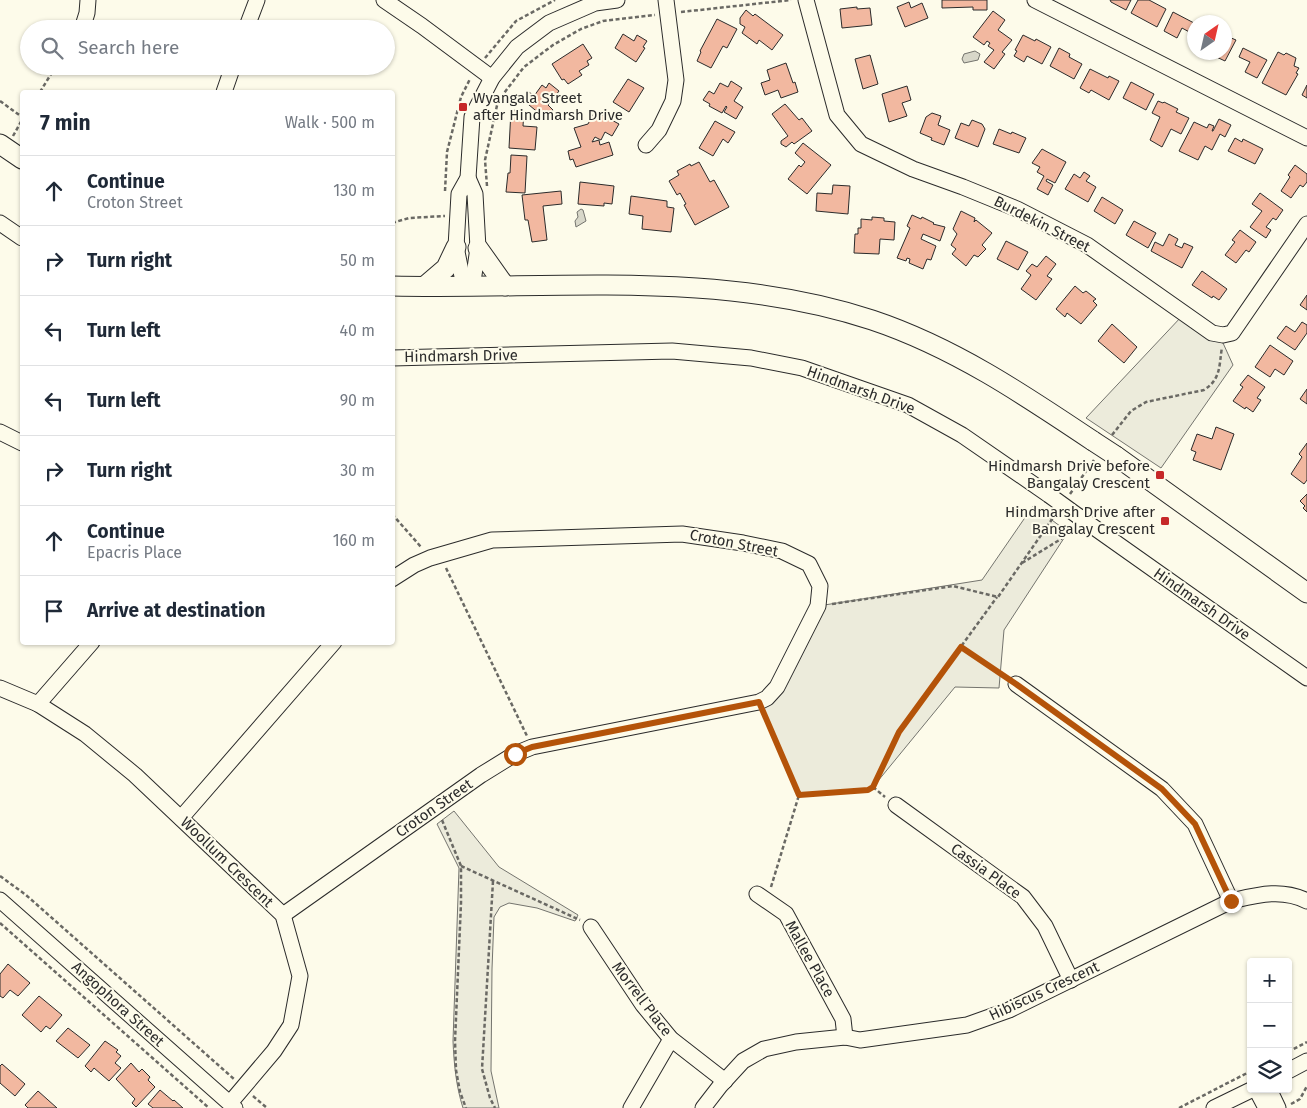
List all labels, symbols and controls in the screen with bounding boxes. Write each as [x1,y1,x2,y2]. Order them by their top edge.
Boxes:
north arrow [1187,15,1232,60]
search box [20,20,395,75]
icon: search [38,34,66,62]
text: Search here [78,36,179,59]
place label: Wyangala Street after Hindmarsh Drive [473,89,623,124]
marker: Wyangala Street after Hindmarsh Drive [457,101,469,113]
text: 7 min [40,110,91,136]
text: Walk · 500 m [285,113,375,132]
text: Continue [87,170,165,193]
icon: ahead [40,177,68,205]
text: 130 m [333,181,375,200]
street label: Burdekin Street [991,192,1094,256]
text: Croton Street [87,193,183,212]
icon: right [40,247,68,275]
text: Turn right [87,249,172,272]
text: 50 m [340,251,375,270]
icon: left [40,317,68,345]
text: Turn left [87,319,161,342]
text: 40 m [340,321,375,340]
street label: Hindmarsh Drive [404,346,518,366]
street label: Hindmarsh Drive [804,362,918,418]
icon: left [40,387,68,415]
text: Turn left [87,389,161,412]
text: 90 m [340,391,375,410]
icon: right [40,457,68,485]
place label: Hindmarsh Drive before Bangalay Crescent [988,457,1151,492]
text: Turn right [87,459,172,482]
text: 30 m [340,461,375,480]
marker: Hindmarsh Drive before Bangalay Crescent [1154,469,1166,481]
place label: Hindmarsh Drive after Bangalay Crescent [1005,503,1156,538]
marker: Hindmarsh Drive after Bangalay Crescent [1159,515,1171,527]
text: Continue [87,520,165,543]
street label: Croton Street [688,526,780,561]
icon: ahead [40,527,68,555]
text: 160 m [333,531,375,550]
text: Epacris Place [87,543,182,562]
street label: Hindmarsh Drive [1150,564,1254,644]
icon: arrive [40,597,68,625]
text: Arrive at destination [87,599,266,622]
route start [504,743,527,766]
street label: Croton Street [392,775,476,841]
street label: Woollum Crescent [177,813,278,911]
street label: Cassia Place [947,839,1025,903]
route end [1220,890,1243,913]
street label: Mallee Place [782,918,838,1000]
street label: Hibiscus Crescent [986,957,1102,1024]
street label: Angophora Street [68,958,168,1051]
street label: Morrell Place [608,958,676,1040]
map controls [1247,958,1292,1093]
button: + [1247,958,1292,1003]
button: − [1247,1003,1292,1048]
button: layers [1247,1048,1292,1093]

